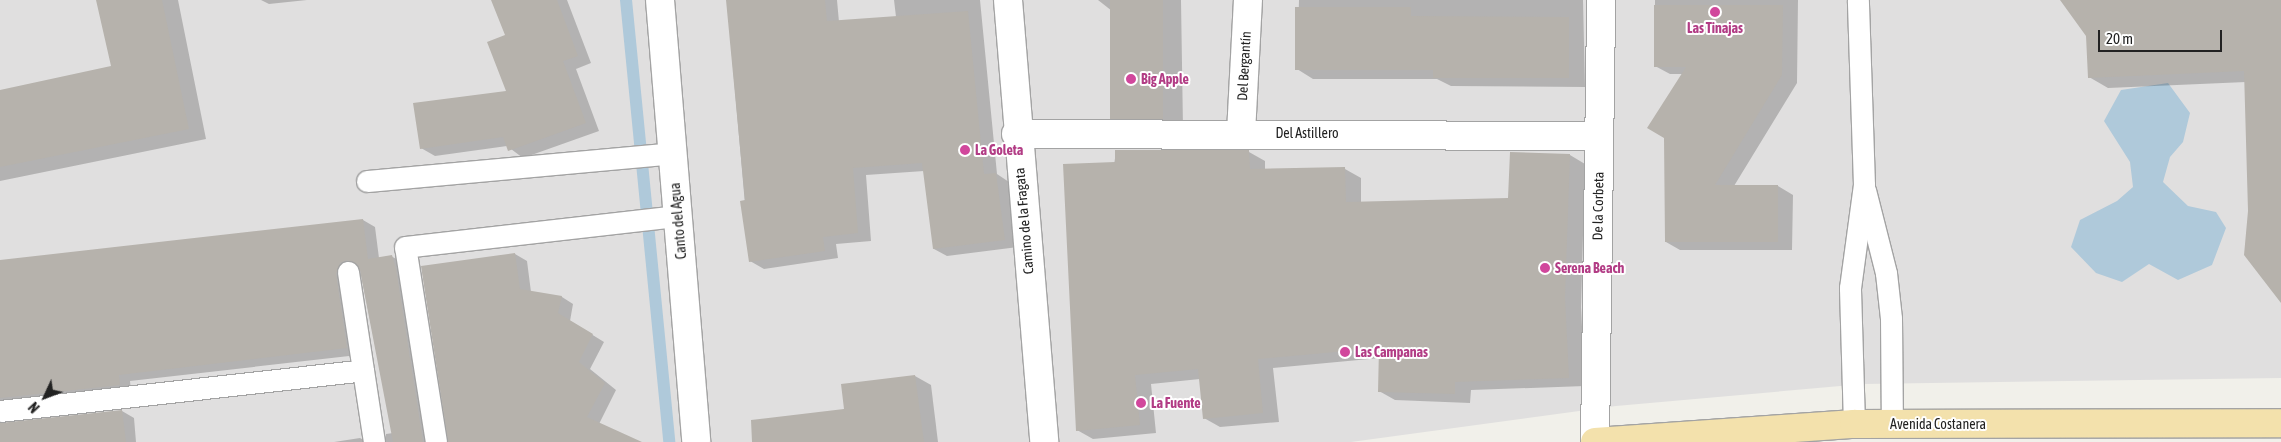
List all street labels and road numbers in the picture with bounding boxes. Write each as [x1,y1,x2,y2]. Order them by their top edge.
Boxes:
street label: Del Bergantín [1234,31,1254,101]
street label: Del Astillero [1275,125,1339,141]
street label: Camino de la Fragata [1011,167,1037,275]
street label: De la Corbeta [1589,171,1607,241]
street label: Canto del Agua [666,182,690,260]
street label: Avenida Costanera [1890,416,1986,432]

